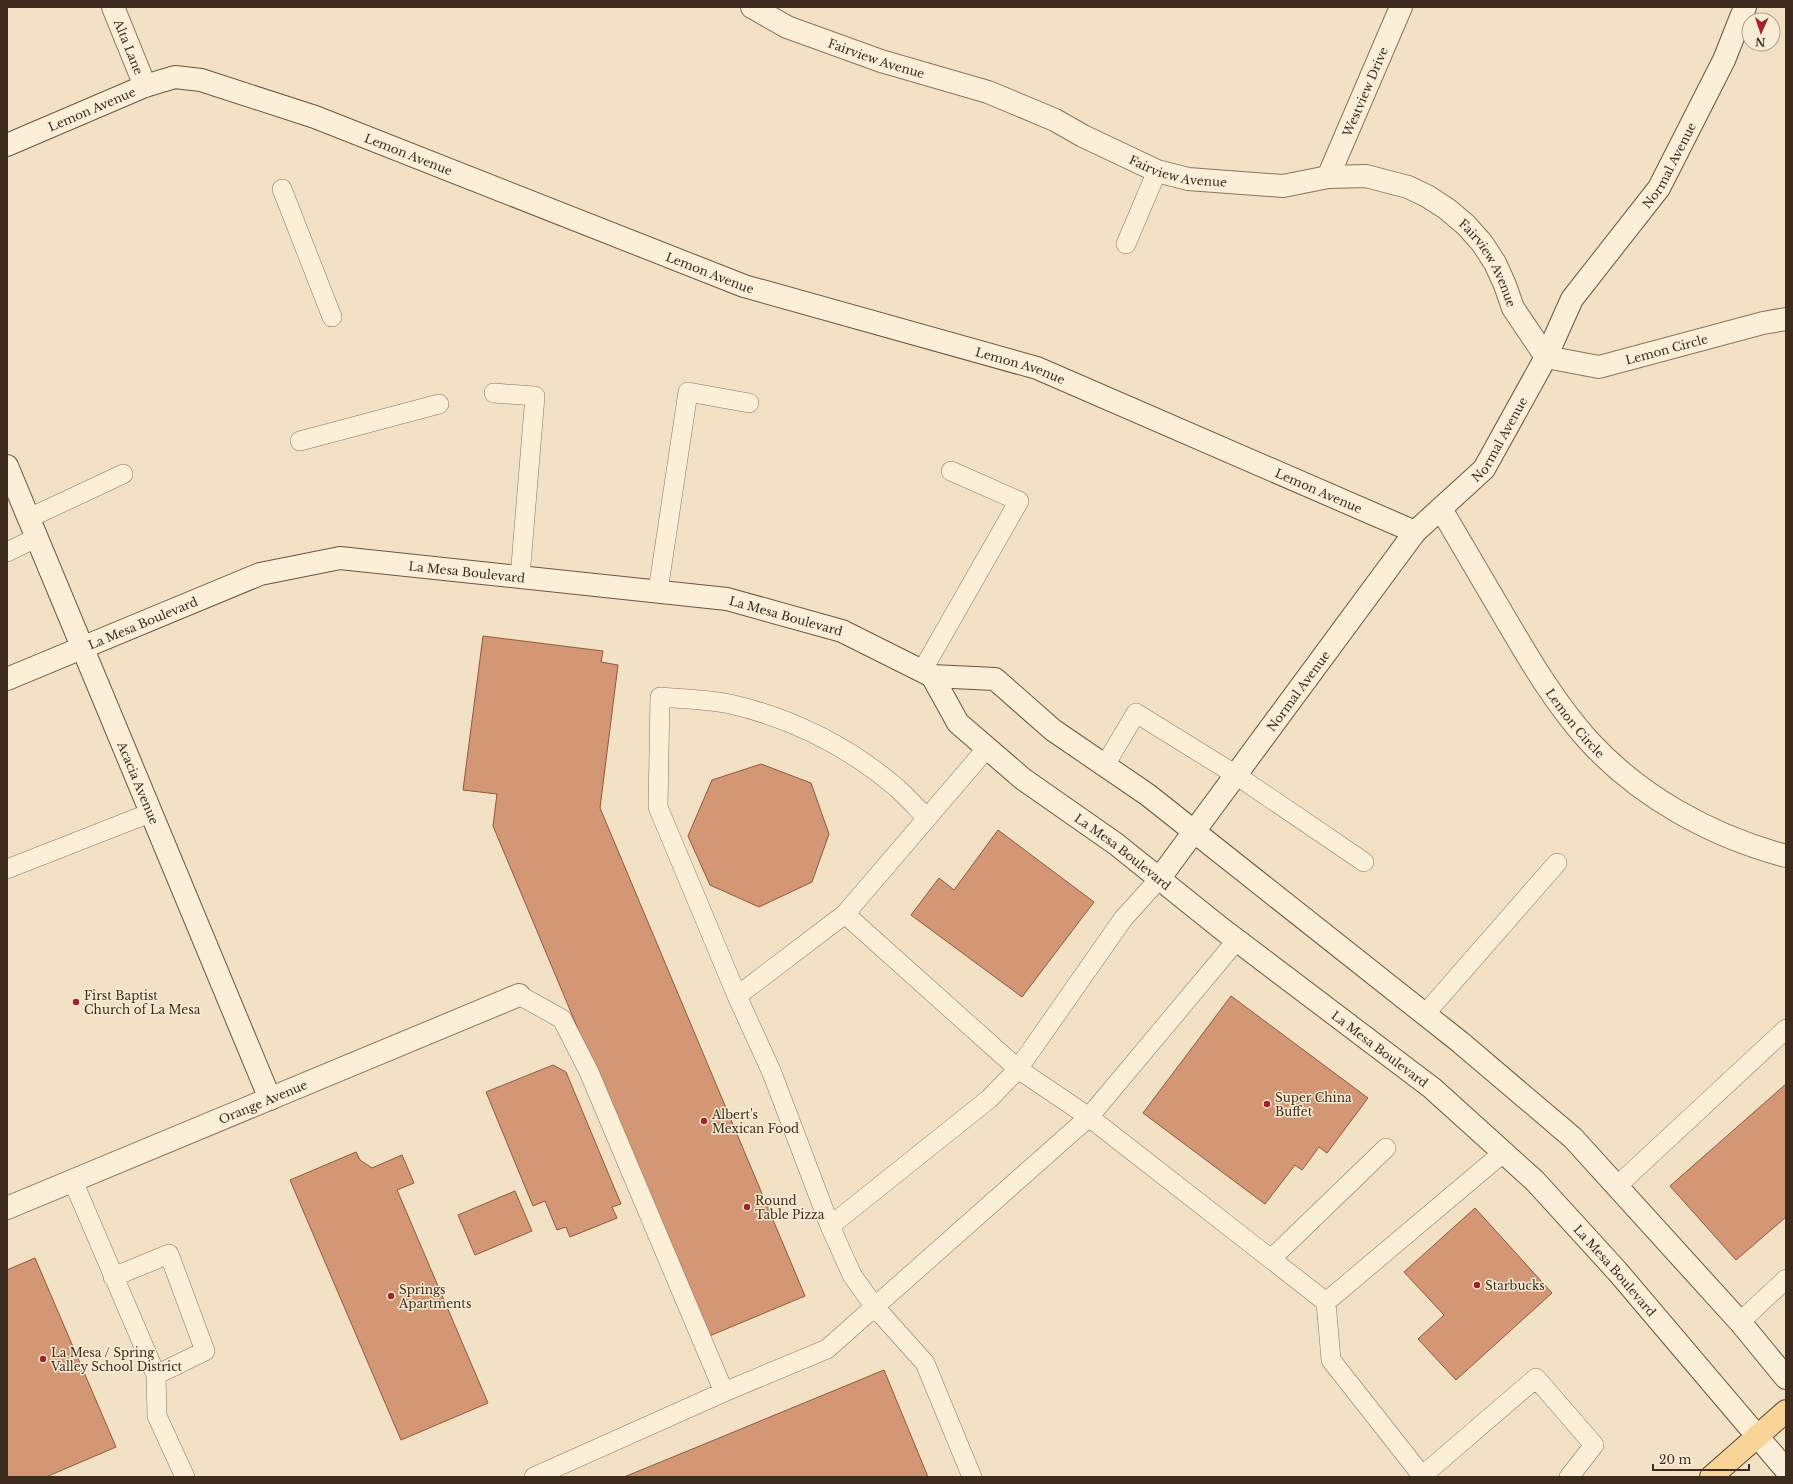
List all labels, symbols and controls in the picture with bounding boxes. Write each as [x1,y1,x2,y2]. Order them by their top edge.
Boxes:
north arrow [1741,12,1781,52]
street label: Alta Lane [111,16,147,77]
street label: Fairview Avenue [826,35,927,81]
text: N [1754,35,1766,49]
street label: Westview Drive [1338,44,1391,140]
street label: Lemon Avenue [46,84,138,134]
street label: Normal Avenue [1639,120,1699,211]
street label: Lemon Avenue [362,130,455,178]
street label: Fairview Avenue [1127,151,1228,189]
street label: Fairview Avenue [1456,215,1520,309]
street label: Lemon Avenue [664,249,756,296]
street label: Lemon Circle [1624,331,1709,367]
street label: Lemon Avenue [974,344,1068,387]
street label: Normal Avenue [1468,394,1530,484]
street label: Lemon Avenue [1273,465,1365,516]
street label: La Mesa Boulevard [408,558,526,585]
street label: La Mesa Boulevard [86,593,200,652]
street label: La Mesa Boulevard [728,593,845,638]
street label: Normal Avenue [1263,647,1333,734]
street label: Lemon Circle [1543,685,1608,761]
street label: Acacia Avenue [114,738,162,826]
street label: La Mesa Boulevard [1072,810,1174,893]
place label: First Baptist Church of La Mesa [84,988,201,1017]
marker: First Baptist Church of La Mesa [71,997,81,1007]
street label: La Mesa Boulevard [1329,1007,1431,1090]
street label: Orange Avenue [216,1076,309,1127]
place label: Super China Buffet [1275,1090,1352,1119]
marker: Super China Buffet [1262,1099,1272,1109]
place label: Albert's Mexican Food [711,1107,799,1136]
marker: Albert's Mexican Food [699,1116,709,1126]
place label: Round Table Pizza [755,1193,825,1222]
marker: Round Table Pizza [742,1202,752,1212]
street label: La Mesa Boulevard [1571,1221,1659,1319]
place label: Starbucks [1485,1278,1545,1293]
marker: Starbucks [1472,1280,1482,1290]
place label: Springs Apartments [398,1282,471,1311]
marker: Springs Apartments [386,1291,396,1301]
place label: La Mesa / Spring Valley School District [50,1345,183,1374]
marker: La Mesa / Spring Valley School District [38,1354,48,1364]
scale bar [1653,1446,1749,1472]
text: 20 m [1659,1452,1691,1467]

